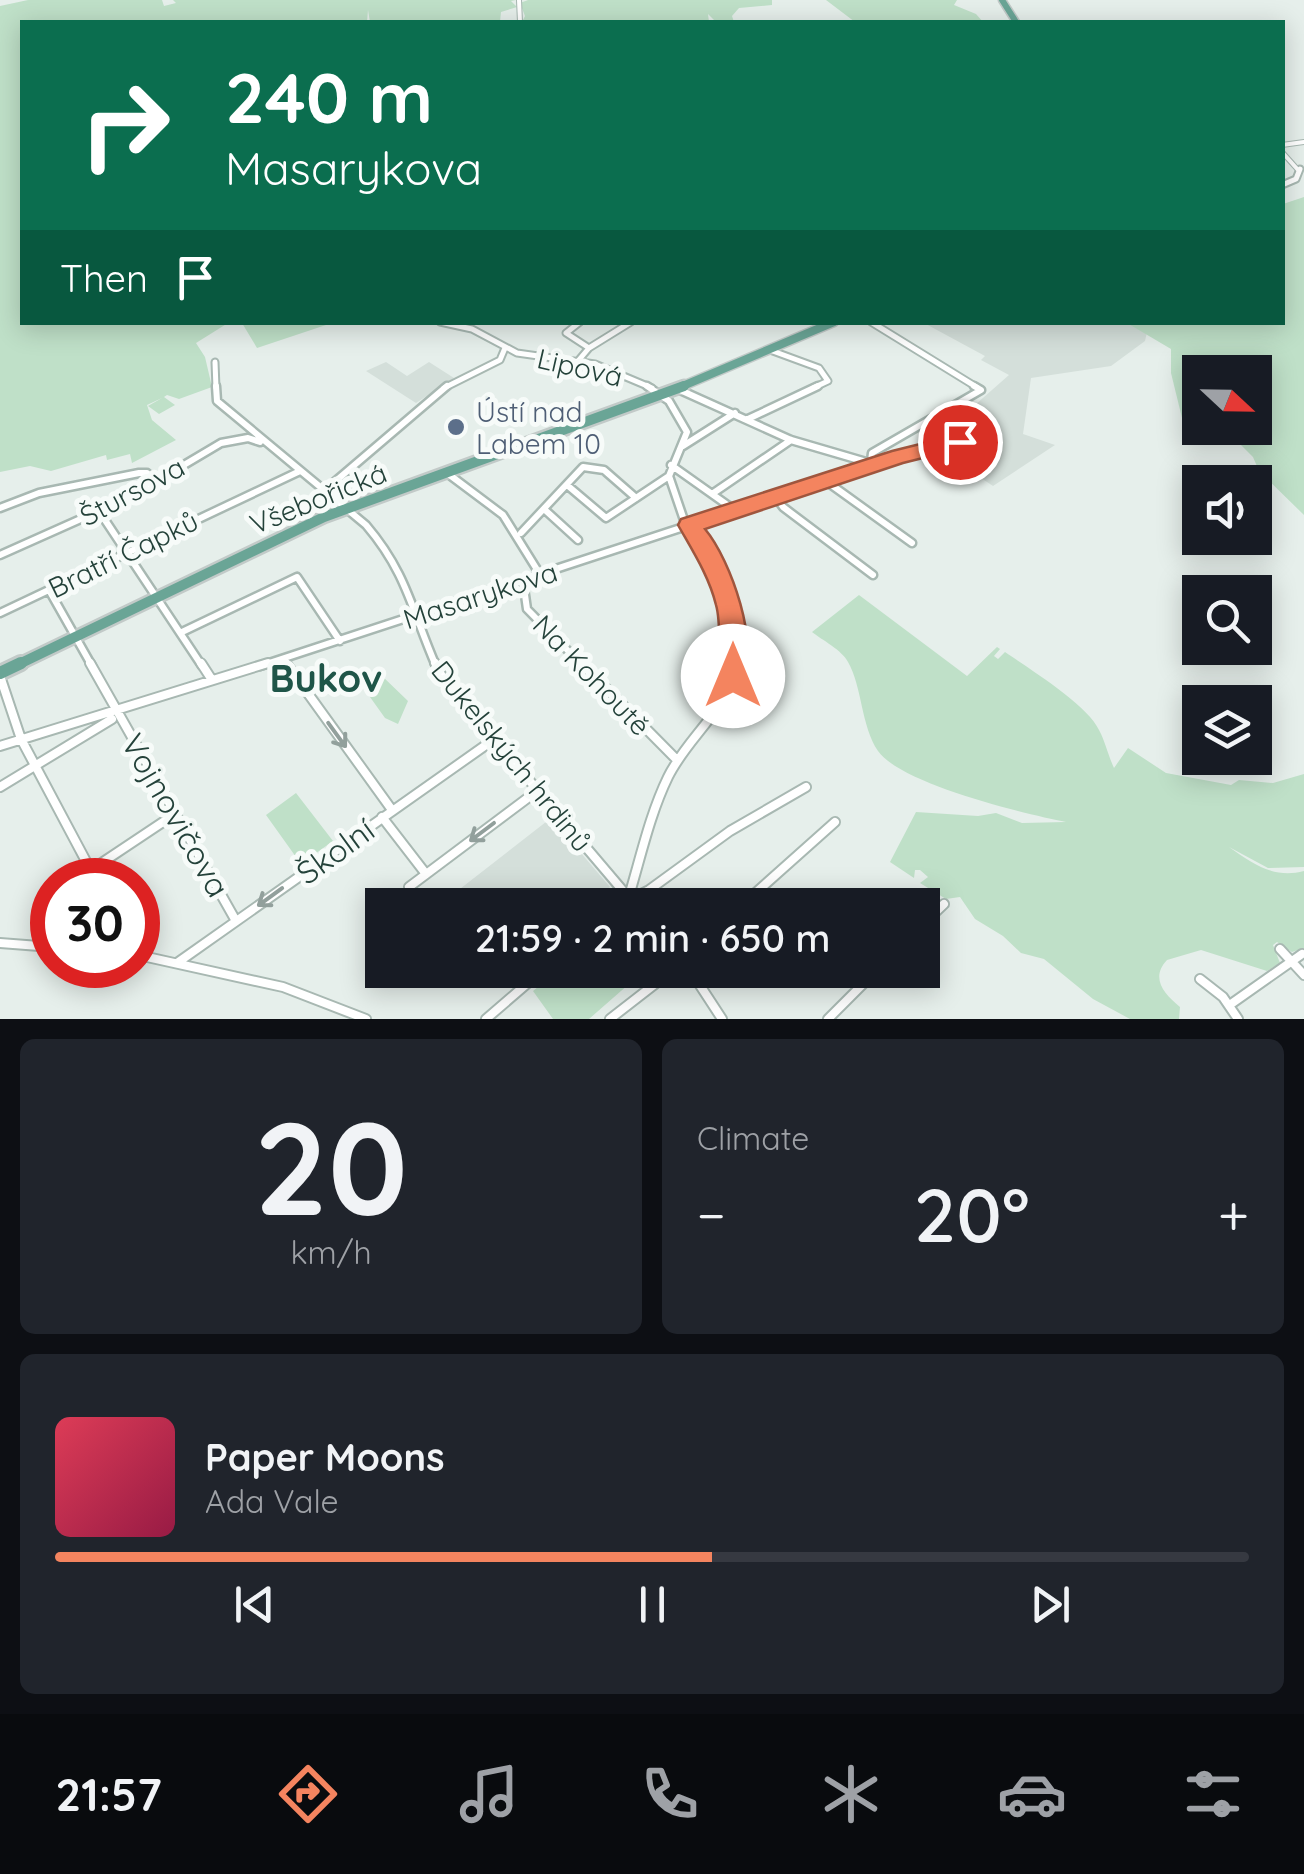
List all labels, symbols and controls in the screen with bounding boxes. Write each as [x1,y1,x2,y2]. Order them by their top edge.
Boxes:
text: 240 m [225,53,433,141]
icon: right [60,60,190,190]
text: Masarykova [225,140,482,196]
icon: arrive [168,250,223,305]
text: Then [60,254,148,302]
street label: Lipová [534,340,626,394]
north arrow [1182,355,1272,445]
map controls [1182,355,1272,775]
place label: Ústí nad Labem 10 [476,394,601,461]
pin [918,400,1003,485]
icon: arrive [933,415,988,470]
marker: Ústí nad Labem 10 [445,416,467,438]
street label: Štursova [74,449,190,533]
street label: Všebořická [244,455,392,541]
button: sound [1182,465,1272,555]
street label: Bratří Čapků [42,503,204,605]
street label: Masarykova [399,554,561,636]
button: search [1182,575,1272,665]
street label: Na Kohoutě [526,607,658,743]
position arrow [681,624,785,728]
street label: Dukelských hrdinů [424,653,600,859]
district label: Bukov [270,654,382,702]
button: layers [1182,685,1272,775]
one-way arrow [327,720,348,748]
street label: Vojnovičova [113,726,239,904]
street label: Školní [288,809,382,893]
one-way arrow [469,822,496,843]
speed limit sign: 30 [30,858,160,988]
one-way arrow [257,886,285,907]
text: 21:59 · 2 min · 650 m [475,914,830,962]
text: 20 [254,1085,408,1248]
text: Climate [697,1118,809,1158]
text: 20° [914,1167,1030,1261]
text: − [697,1180,726,1249]
text: + [1218,1180,1249,1249]
text: km/h [290,1232,372,1272]
text: Paper Moons [205,1433,445,1481]
text: Ada Vale [205,1481,339,1521]
icon: previous [227,1577,282,1632]
icon: pause [625,1577,680,1632]
icon: next [1023,1577,1078,1632]
icon: directions [273,1759,343,1829]
icon: music [454,1759,524,1829]
icon: phone [635,1759,705,1829]
icon: climate [816,1759,886,1829]
icon: car [997,1759,1067,1829]
icon: filters [1178,1759,1248,1829]
text: 21:57 [56,1766,162,1822]

